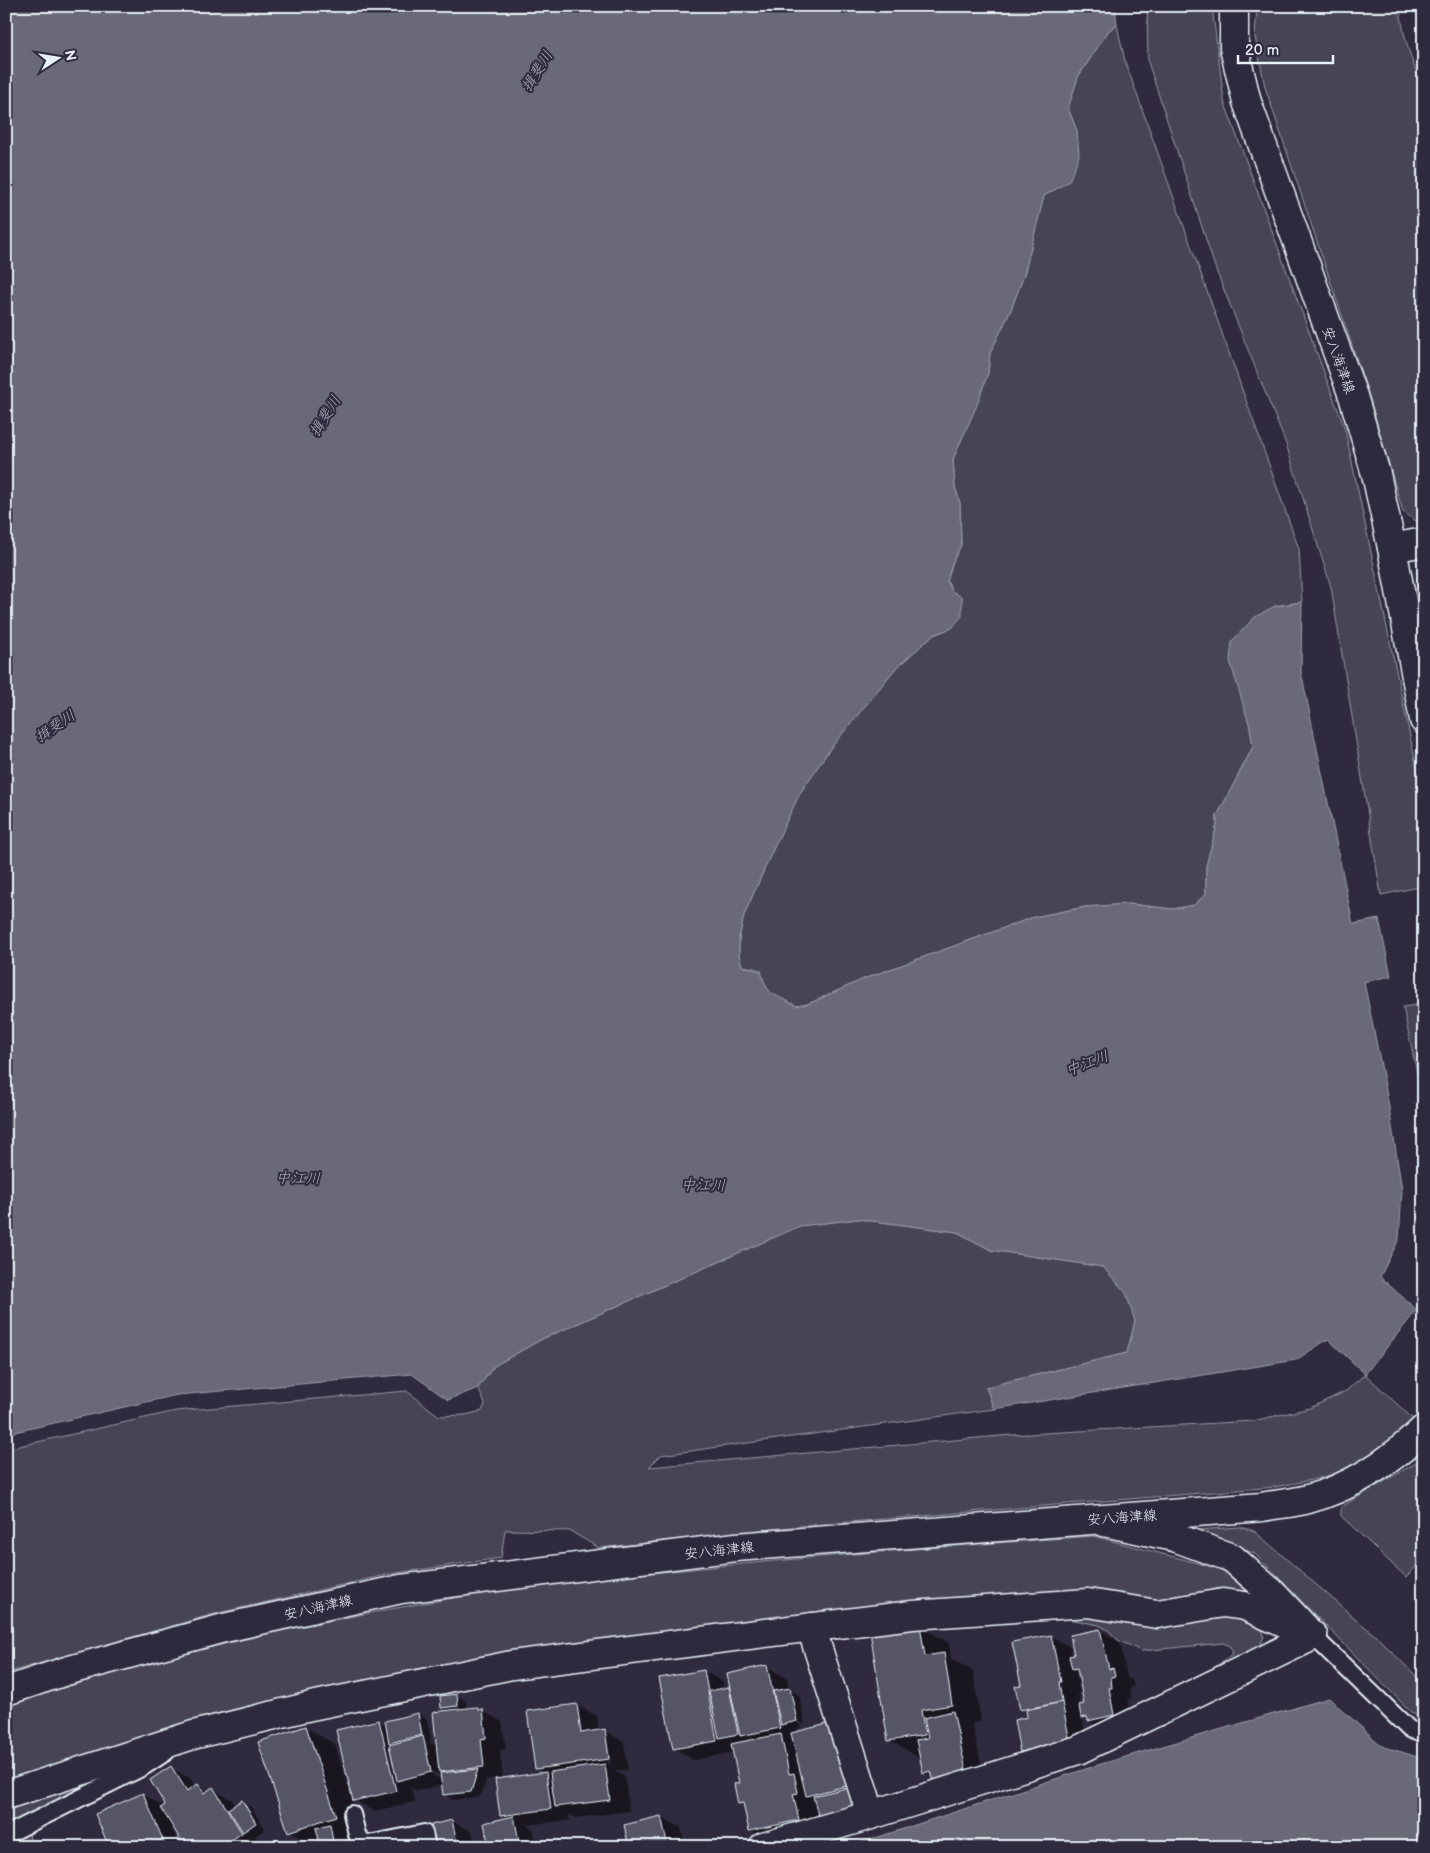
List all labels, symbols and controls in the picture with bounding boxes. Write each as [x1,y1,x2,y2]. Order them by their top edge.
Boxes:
north arrow [32,32,82,82]
scale bar [1238,32,1332,64]
text: 20 m [1245,41,1279,60]
water label: 揖斐川 [517,47,557,95]
text: N [61,48,80,62]
street label: 安八海津線 [1319,324,1358,396]
water label: 揖斐川 [305,392,345,440]
water label: 揖斐川 [31,706,79,747]
water label: 中江川 [1063,1047,1112,1080]
water label: 中江川 [275,1169,321,1188]
water label: 中江川 [680,1176,726,1195]
street label: 安八海津線 [1087,1507,1158,1528]
street label: 安八海津線 [683,1538,755,1563]
street label: 安八海津線 [282,1591,354,1624]

